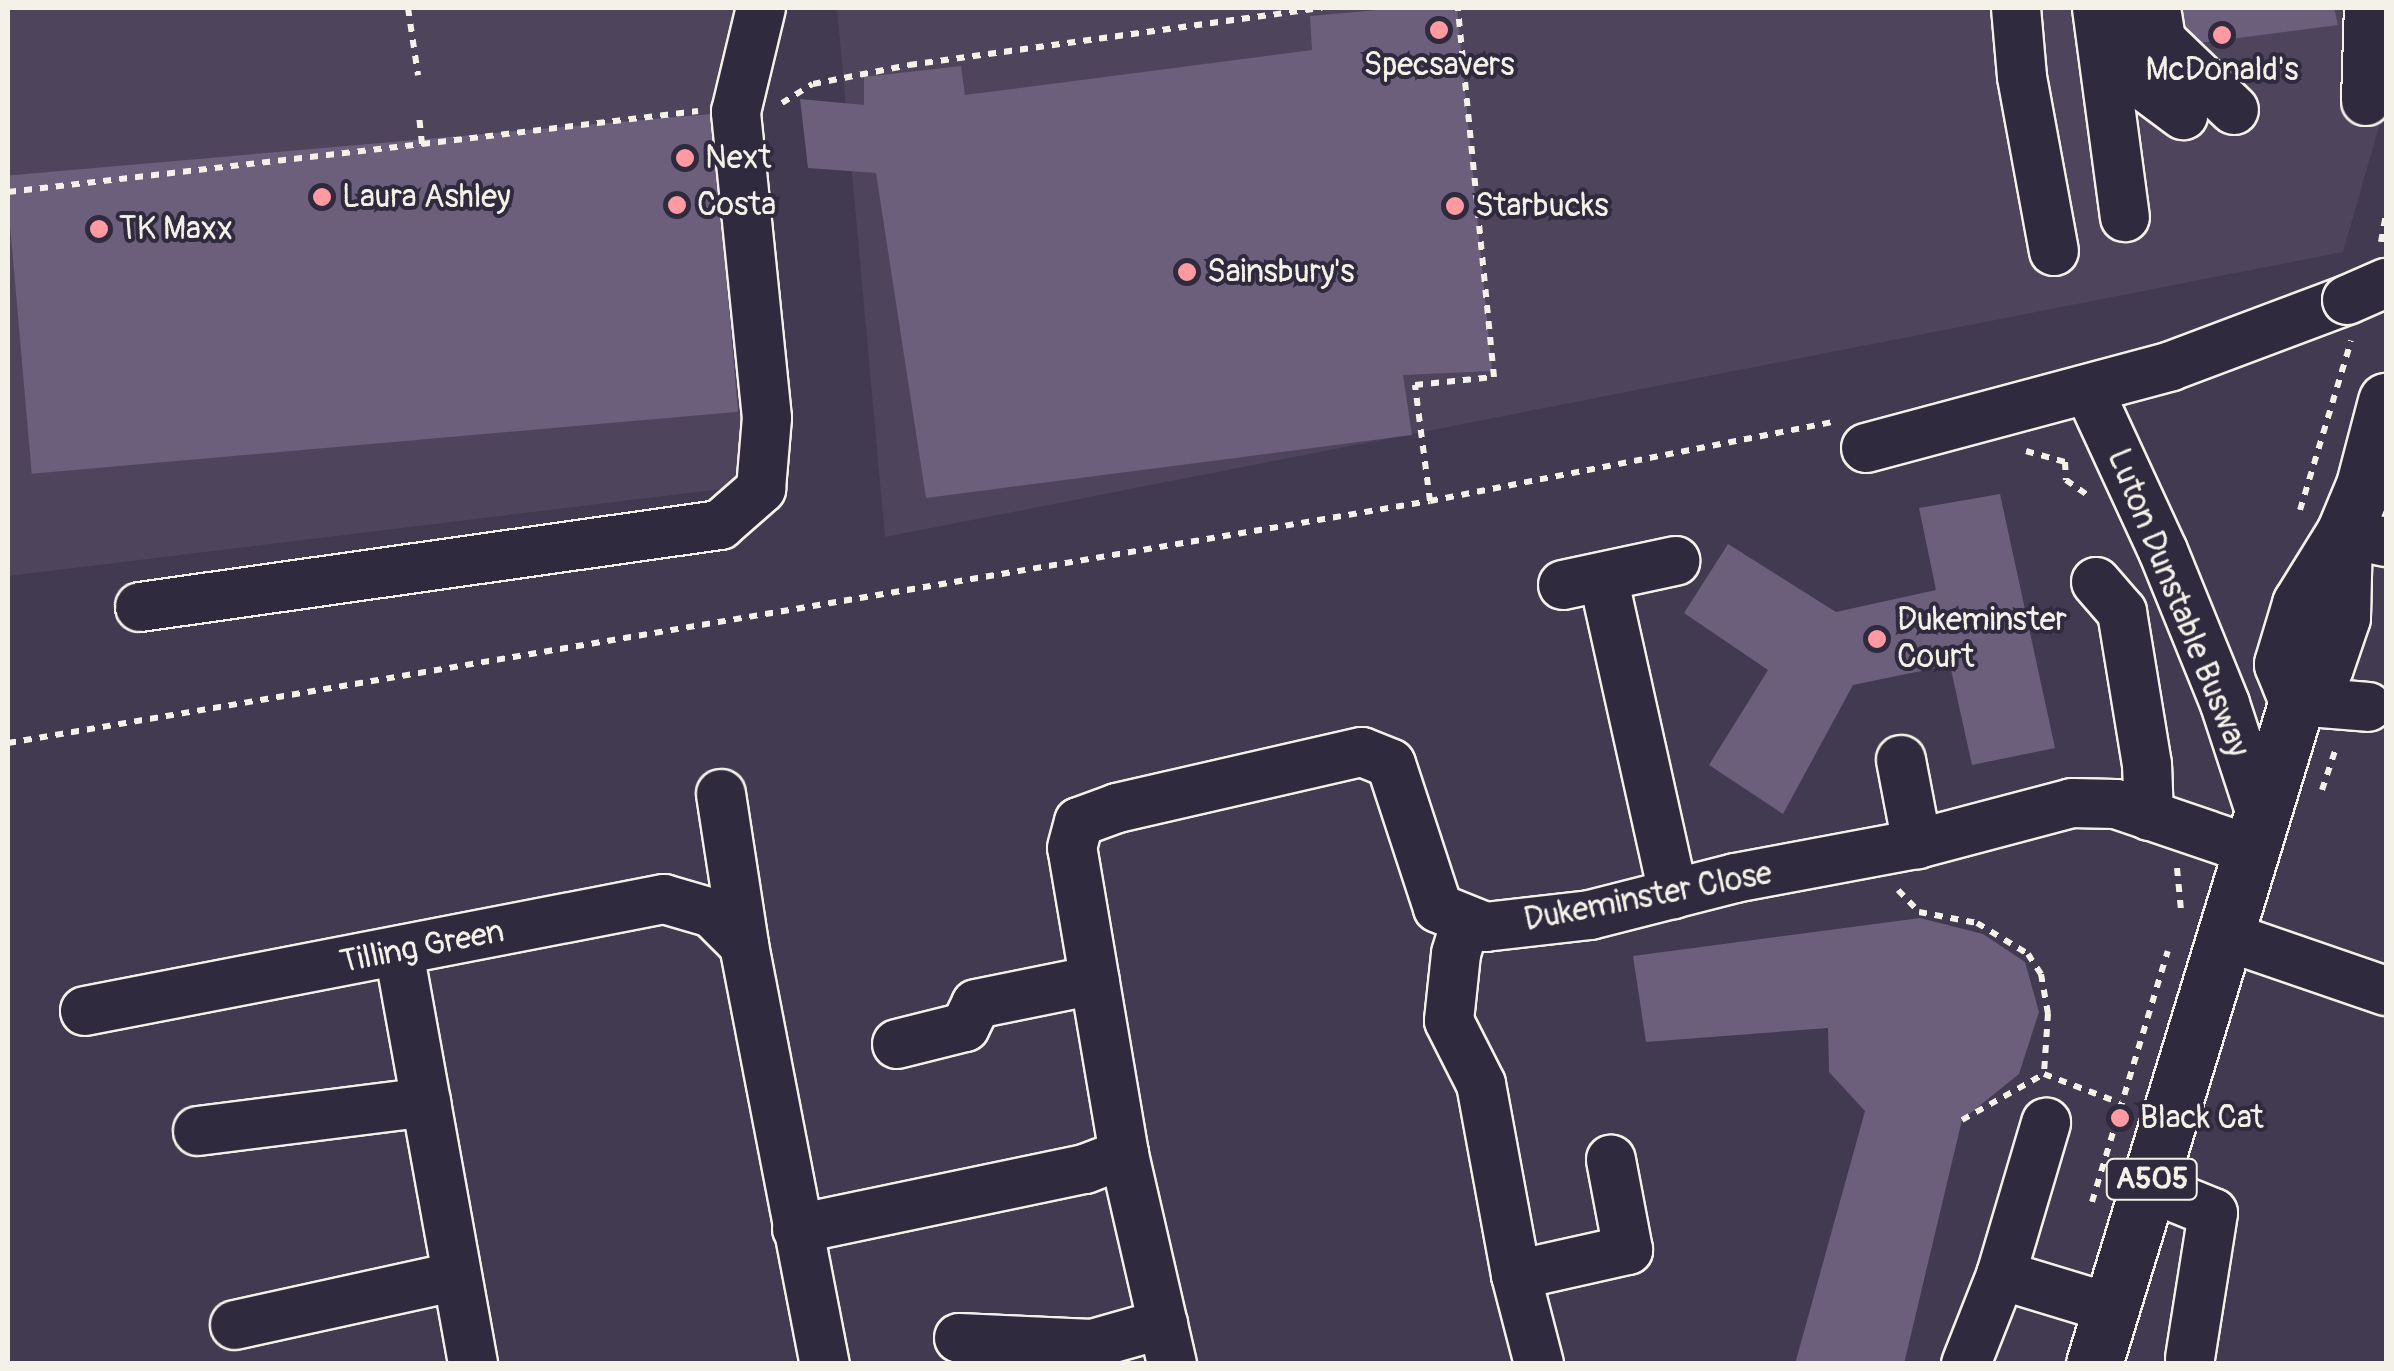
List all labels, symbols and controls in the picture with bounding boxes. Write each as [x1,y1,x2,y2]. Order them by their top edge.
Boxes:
marker: Specsavers [1428,19,1450,41]
marker: McDonald's [2211,24,2233,46]
place label: Specsavers [1364,46,1514,84]
place label: McDonald's [2145,51,2299,89]
place label: Next [705,139,771,177]
marker: Next [674,147,696,169]
place label: Laura Ashley [342,178,511,216]
marker: Laura Ashley [311,186,333,208]
place label: Costa [697,186,776,224]
place label: Starbucks [1475,187,1609,225]
marker: Costa [666,194,688,216]
marker: Starbucks [1444,195,1466,217]
place label: TK Maxx [119,210,233,248]
marker: TK Maxx [88,218,110,240]
place label: Sainsbury's [1207,253,1355,291]
marker: Sainsbury's [1176,261,1198,283]
street label: Luton Dunstable Busway [2099,443,2257,763]
place label: Dukeminster Court [1897,602,2067,677]
marker: Dukeminster Court [1866,628,1888,650]
street label: Dukeminster Close [1521,854,1775,940]
street label: Tilling Green [337,912,507,982]
place label: Black Cat [2140,1099,2264,1137]
marker: Black Cat [2109,1107,2131,1129]
road number: A505 [2104,1154,2200,1204]

